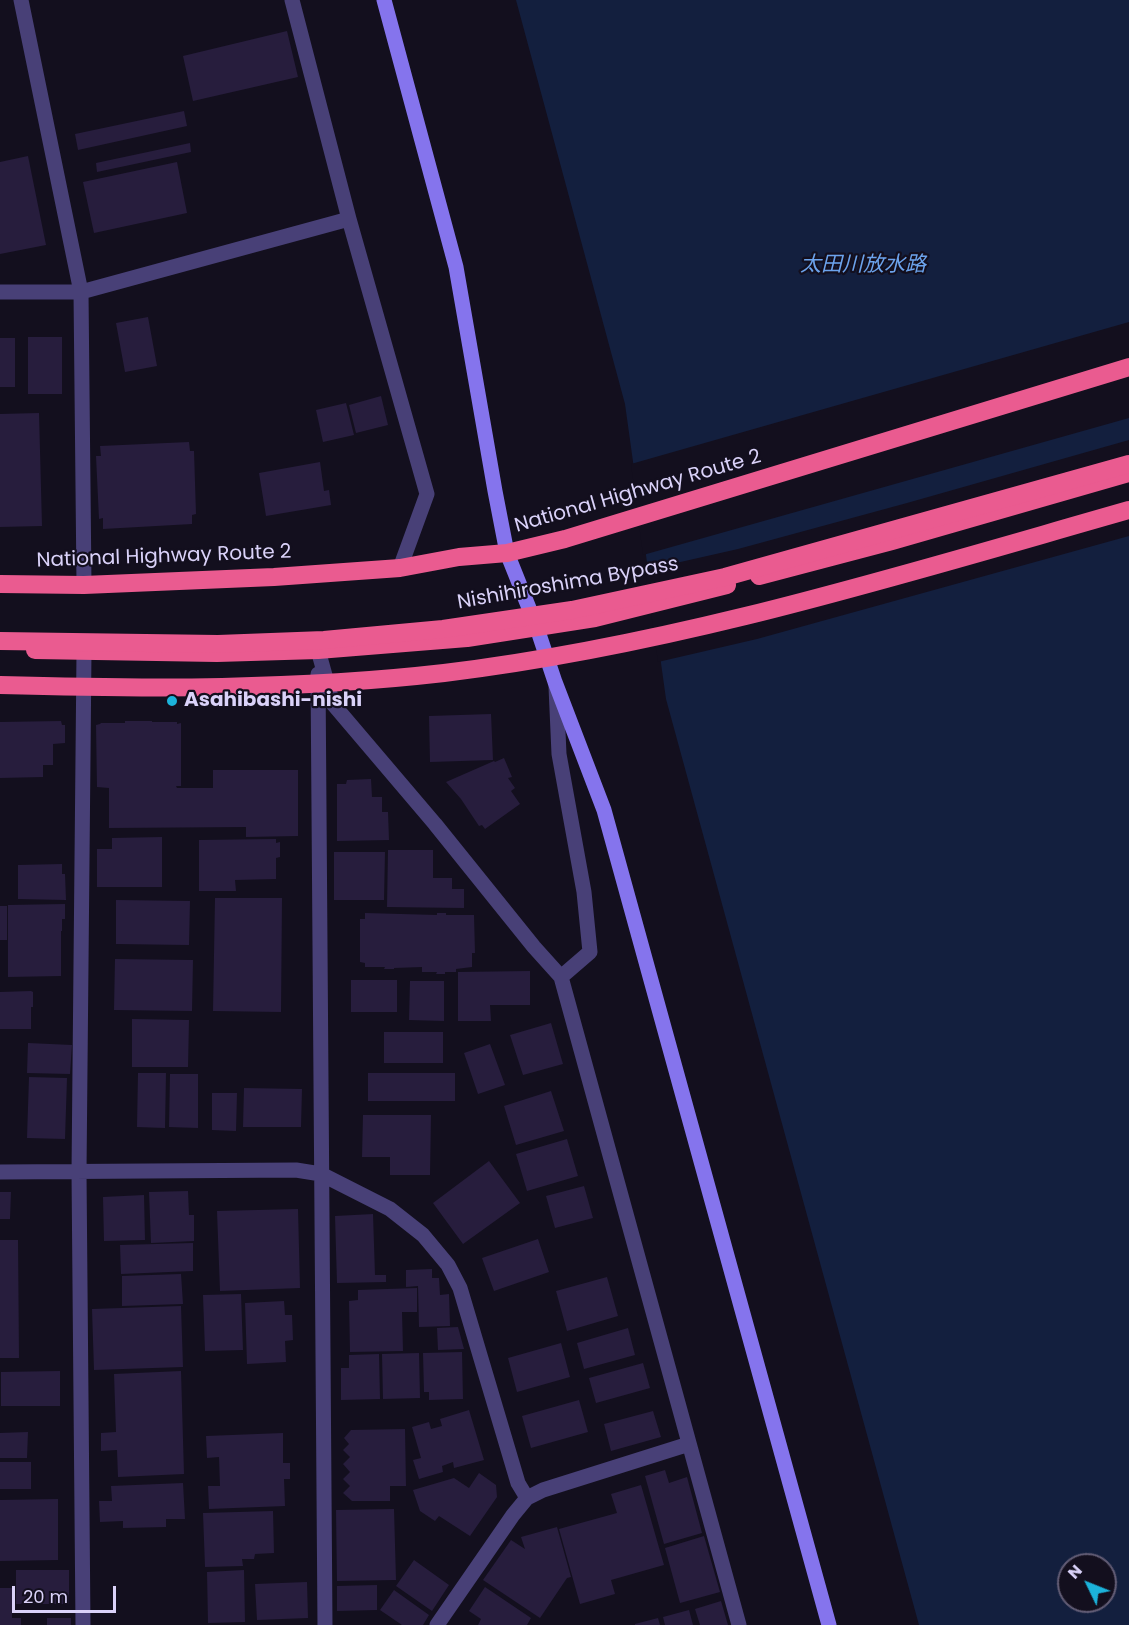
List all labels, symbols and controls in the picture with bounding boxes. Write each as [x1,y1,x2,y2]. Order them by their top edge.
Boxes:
water label: 太田川放水路 [800,253,926,279]
street label: National Highway Route 2 [512,445,764,539]
street label: National Highway Route 2 [36,541,292,573]
street label: Nishihiroshima Bypass [456,553,680,615]
place label: Asahibashi-nishi [184,689,362,713]
marker: Asahibashi-nishi [165,694,179,708]
north arrow [1057,1553,1117,1613]
text: N [1062,1560,1087,1584]
scale bar [15,1574,118,1612]
text: 20 m [23,1584,68,1609]

